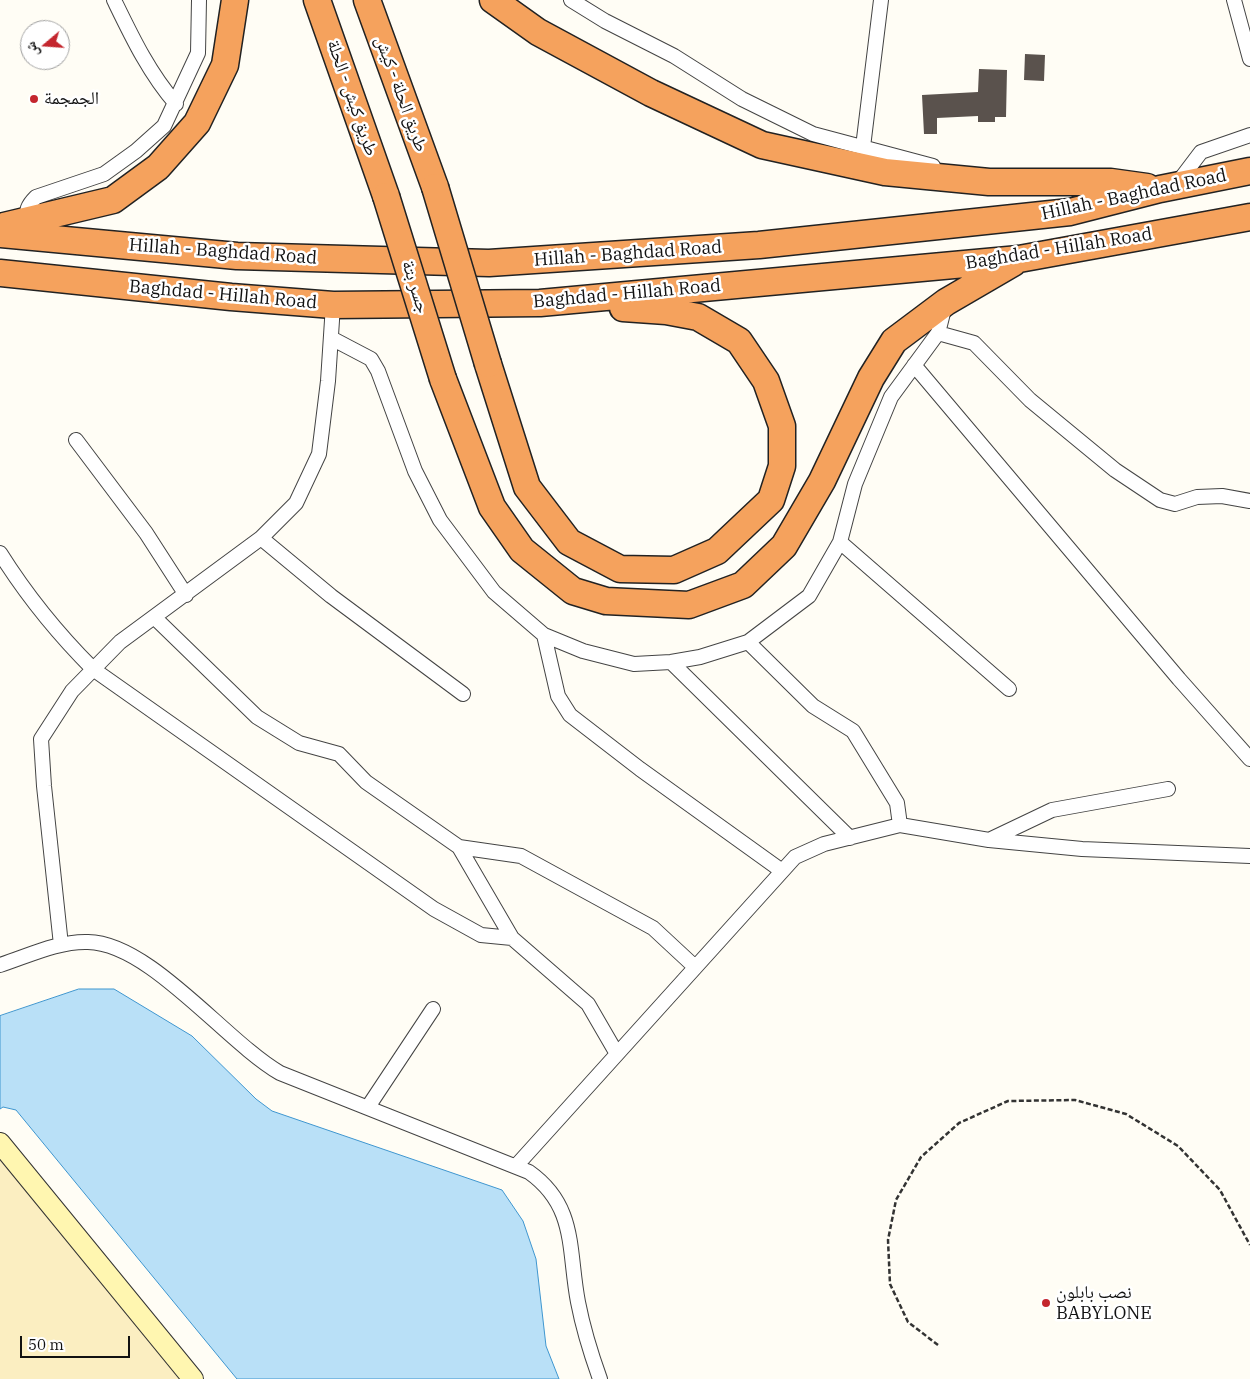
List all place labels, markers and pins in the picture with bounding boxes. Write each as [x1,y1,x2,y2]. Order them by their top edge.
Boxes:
place label: الجمجمة [44,88,99,110]
marker: الجمجمة [28,93,40,105]
place label: نصب بابلون BABYLONE [1056,1282,1152,1325]
marker: نصب بابلون BABYLONE [1040,1297,1052,1309]

